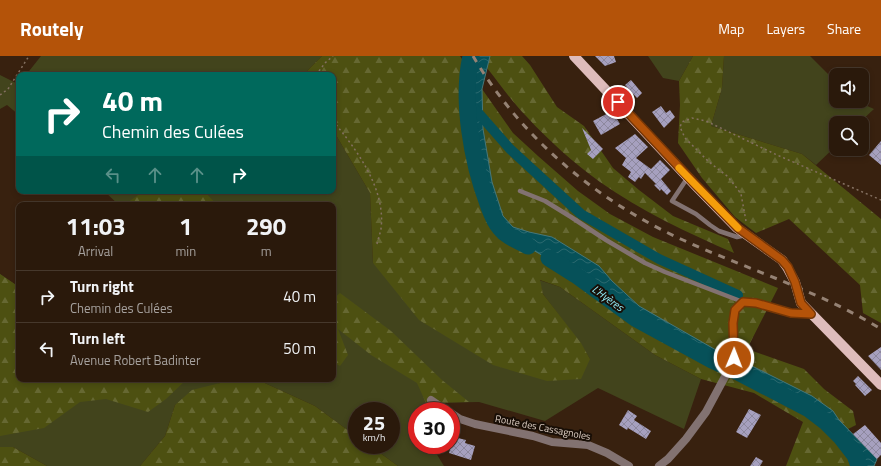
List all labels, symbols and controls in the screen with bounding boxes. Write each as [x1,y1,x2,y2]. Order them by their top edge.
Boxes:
text: Routely [20,14,83,43]
text: Map [718,18,744,39]
text: Layers [766,18,805,39]
text: Share [827,18,861,39]
map controls [829,68,869,156]
button: sound [829,68,869,108]
text: 40 m [102,79,163,122]
pin [601,85,635,119]
icon: right [36,88,88,140]
icon: arrive [607,91,629,113]
button: search [829,116,869,156]
text: Chemin des Culées [102,118,244,145]
icon: left [102,164,124,186]
icon: ahead [144,164,166,186]
icon: ahead [186,164,208,186]
icon: right [228,164,250,186]
text: 11:03 [66,208,126,244]
text: 1 [179,208,193,244]
text: 290 [246,208,286,244]
text: Arrival [78,241,113,261]
text: min [175,241,196,261]
text: m [261,241,272,261]
text: Turn right [70,275,134,298]
water label: L'Hyères [589,281,628,316]
text: 40 m [283,285,316,308]
icon: right [36,286,58,308]
text: Chemin des Culées [70,298,173,318]
text: Turn left [70,327,125,350]
text: 50 m [283,337,316,360]
position arrow [713,337,755,379]
icon: left [36,338,58,360]
text: Avenue Robert Badinter [70,350,200,370]
speed limit sign: 30 [408,402,460,454]
text: 25 [363,407,385,438]
street label: Route des Cassagnoles [494,411,592,444]
text: km/h [363,430,385,445]

